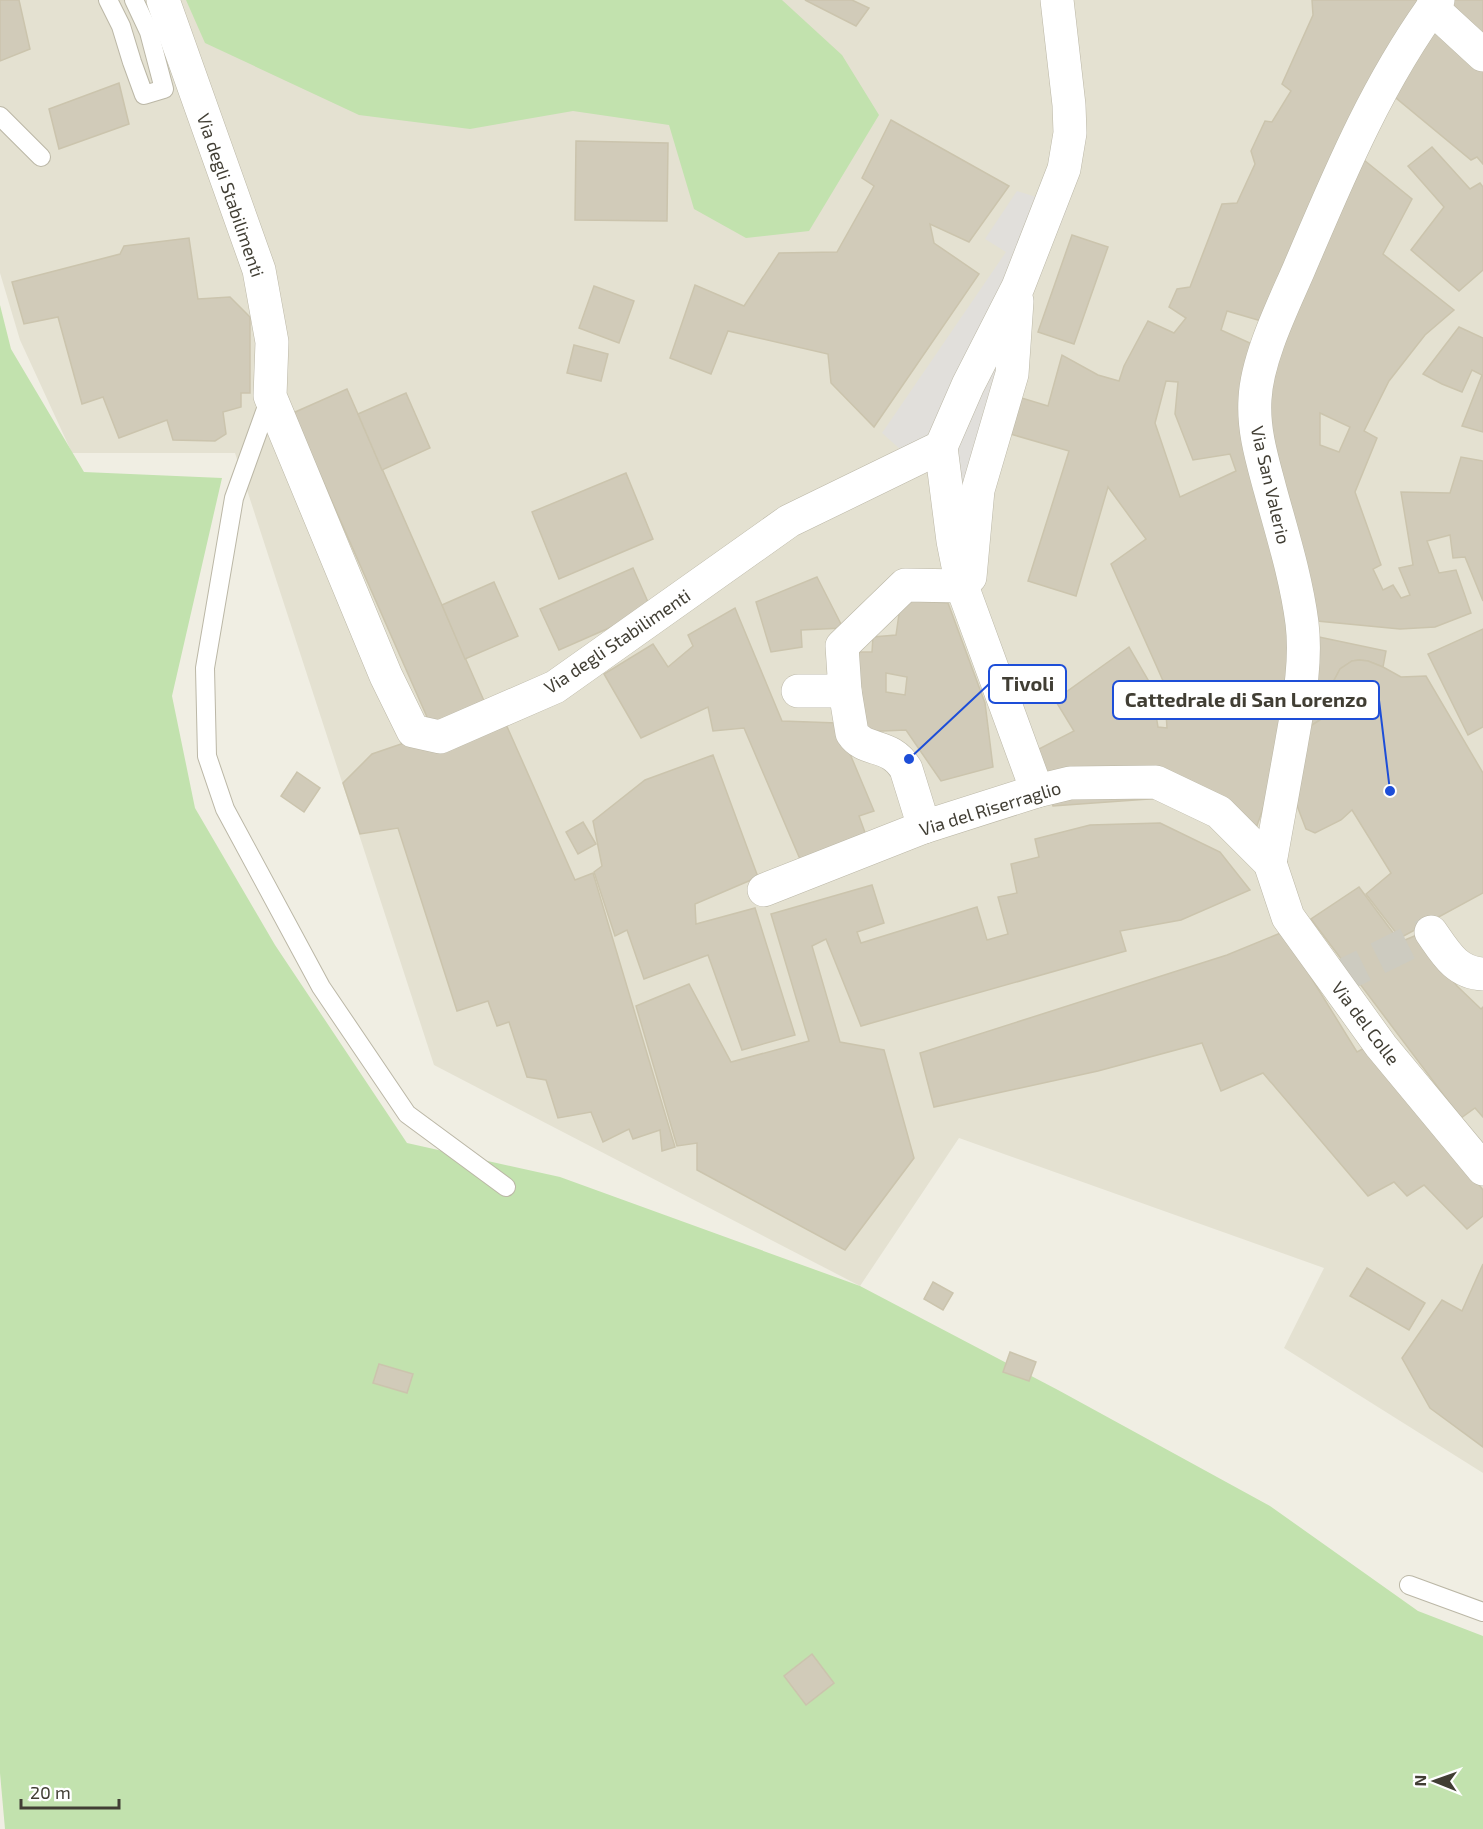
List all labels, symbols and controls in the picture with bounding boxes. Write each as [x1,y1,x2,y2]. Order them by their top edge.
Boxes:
street label: Via degli Stabilimenti [193,110,269,280]
street label: Via San Valerio [1247,424,1295,546]
street label: Via degli Stabilimenti [540,584,694,698]
callout: Tivoli [989,665,1066,703]
text: Tivoli [1002,671,1054,695]
callout: Cattedrale di San Lorenzo [1113,681,1379,719]
text: Cattedrale di San Lorenzo [1125,687,1367,711]
street label: Via del Riserraglio [916,776,1064,840]
street label: Via del Colle [1327,977,1405,1069]
north arrow [1405,1751,1465,1811]
scale bar [21,1772,118,1810]
text: N [1410,1775,1429,1787]
text: 20 m [30,1781,71,1803]

